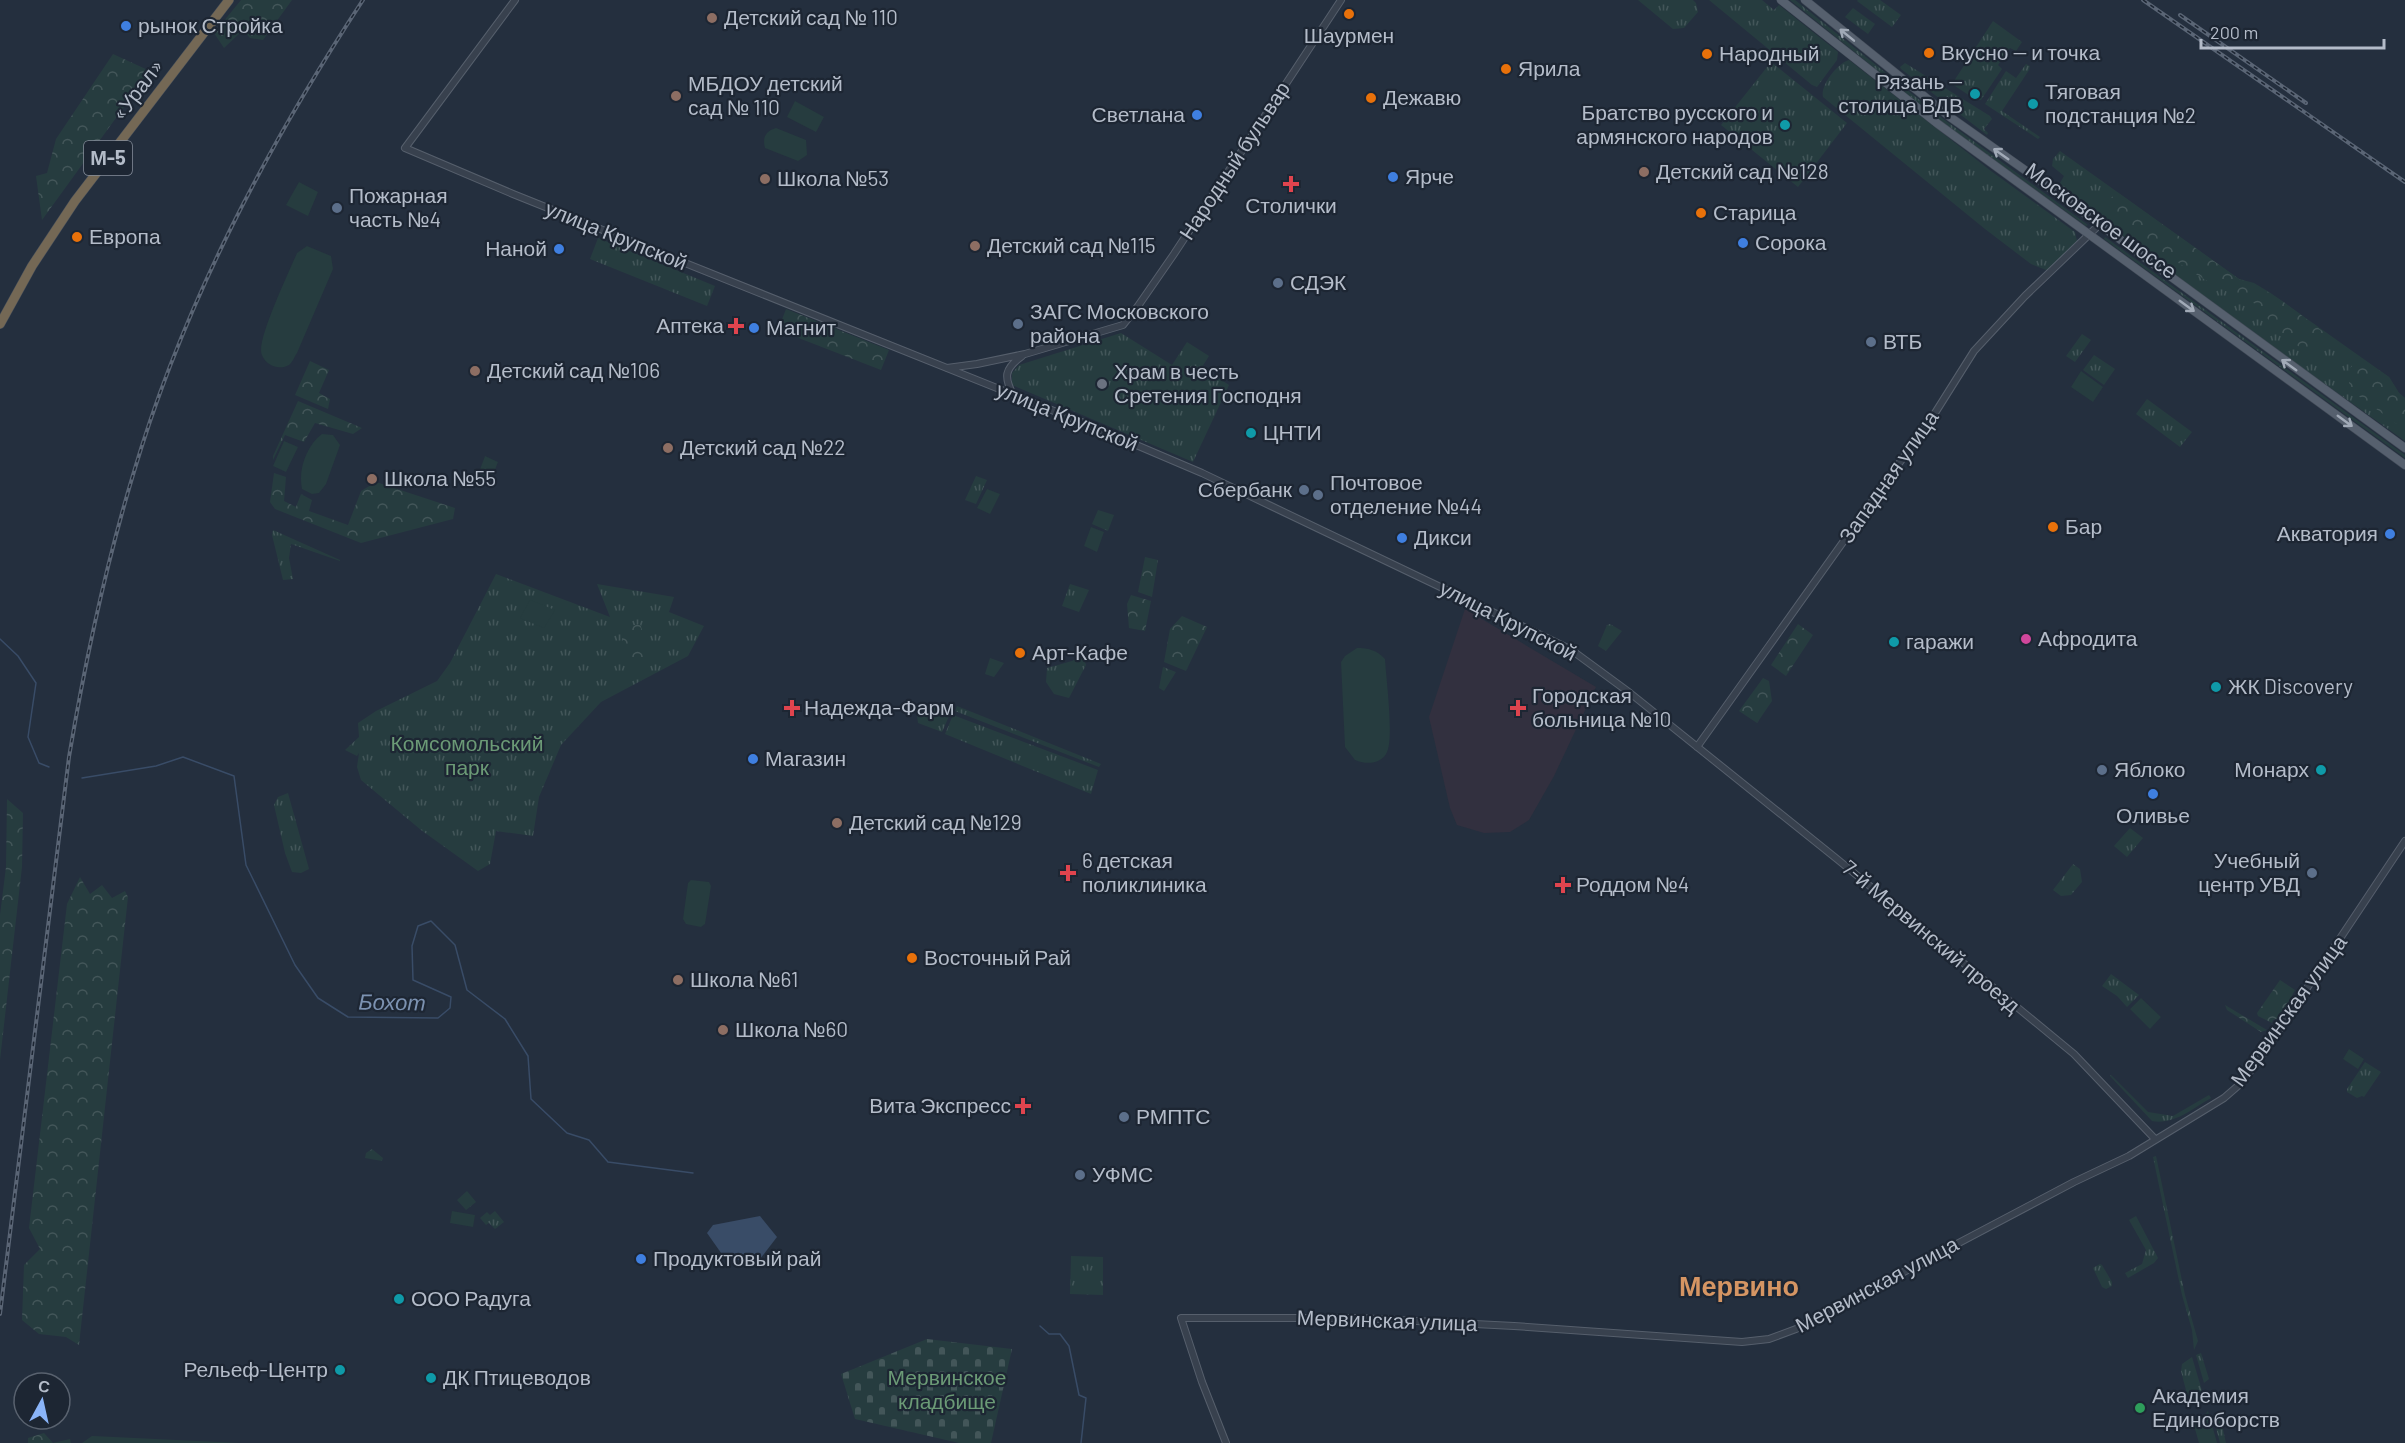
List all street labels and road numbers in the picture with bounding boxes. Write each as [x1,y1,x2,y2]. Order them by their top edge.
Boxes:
street label: «Урал» [106,53,168,125]
street label: Народный бульвар [1173,76,1294,244]
road number: М-5 [84,141,132,175]
street label: Московское шоссе [2021,157,2182,283]
street label: улица Крупской [542,195,691,274]
street label: улица Крупской [993,376,1142,455]
street label: Западная улица [1833,405,1943,547]
street label: улица Крупской [1436,574,1582,665]
street label: 7-й Мервинский проезд [1838,854,2026,1018]
street label: Мервинская улица [2225,929,2351,1091]
street label: Мервинская улица [1791,1230,1962,1337]
street label: Мервинская улица [1296,1304,1478,1335]

